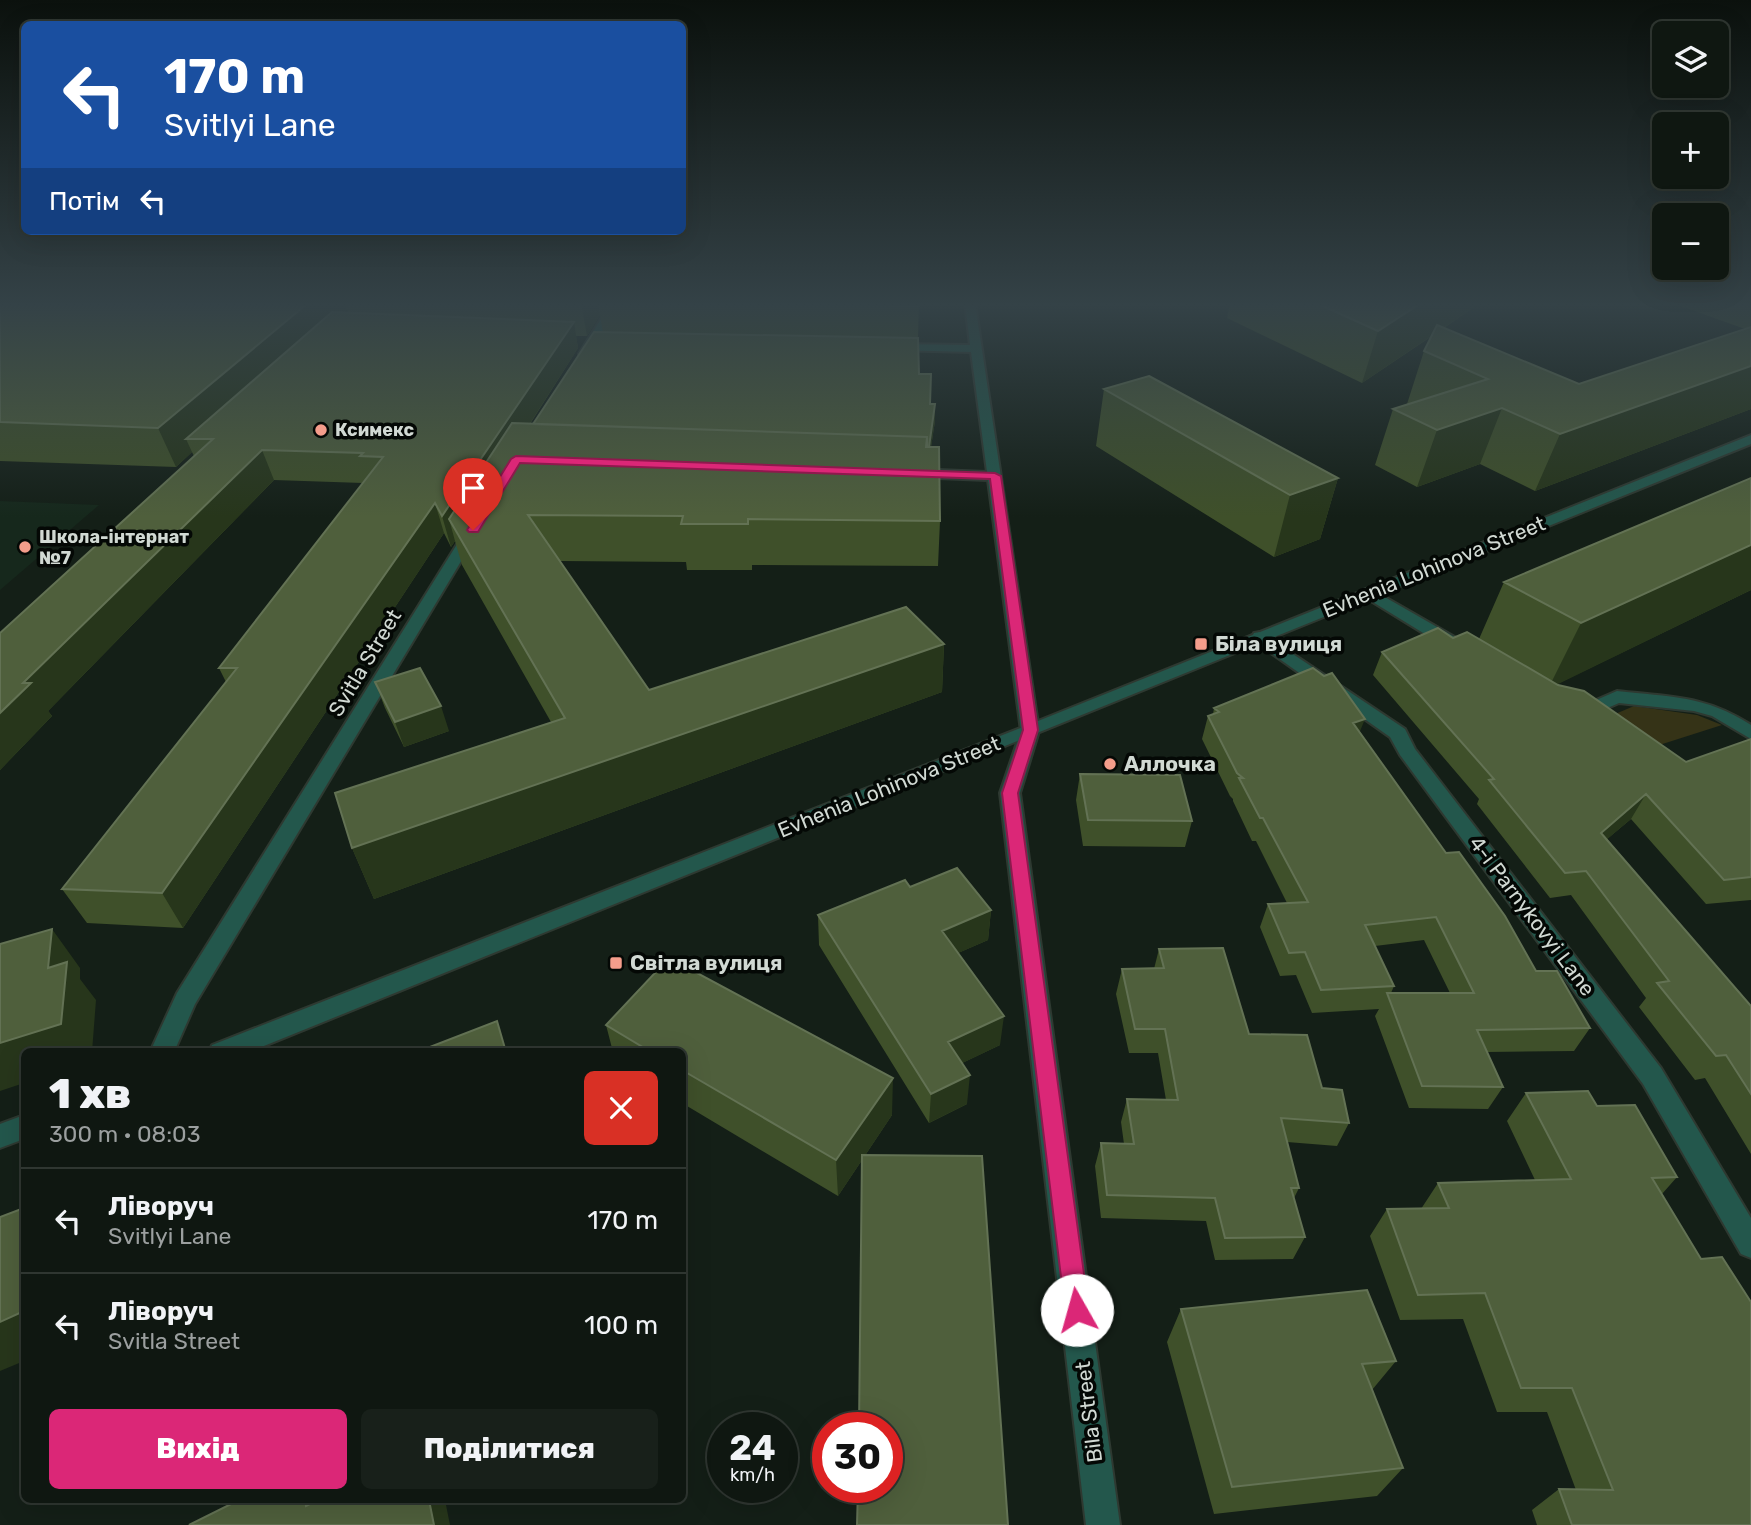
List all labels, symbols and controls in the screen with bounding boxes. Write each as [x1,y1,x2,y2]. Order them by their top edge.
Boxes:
map controls [1652,21,1729,280]
button: layers [1652,21,1729,98]
text: 170 m [164,47,305,105]
icon: left [49,49,140,140]
text: Svitlyi Lane [164,106,336,144]
button: + [1652,112,1729,189]
icon: left [134,182,172,220]
text: Потім [49,186,120,217]
button: − [1652,203,1729,280]
place label: Ксимекс [335,419,414,441]
marker: Ксимекс [313,422,329,438]
pin [443,458,503,530]
icon: arrive [454,469,492,507]
street label: Evhenia Lohinova Street [1319,510,1549,623]
place label: Школа-інтернат №7 [39,526,189,569]
marker: Школа-інтернат №7 [17,539,33,555]
street label: Svitla Street [323,605,406,721]
place label: Біла вулиця [1215,631,1342,656]
marker: Біла вулиця [1193,636,1209,652]
street label: Evhenia Lohinova Street [774,730,1004,843]
place label: Аллочка [1124,751,1216,776]
marker: Аллочка [1102,756,1118,772]
street label: 4-i Parnykovyi Lane [1464,831,1601,1001]
place label: Світла вулиця [630,950,782,975]
marker: Світла вулиця [608,955,624,971]
text: 1 хв [49,1069,131,1119]
button: close [584,1071,658,1145]
text: 300 m · 08:03 [49,1120,201,1148]
text: Ліворуч [108,1191,214,1222]
icon: left [49,1202,87,1240]
text: 170 m [588,1205,658,1236]
text: Svitlyi Lane [108,1222,231,1250]
position arrow [1040,1273,1114,1347]
text: Ліворуч [108,1296,214,1327]
icon: left [49,1307,87,1345]
text: 100 m [584,1310,658,1341]
text: Svitla Street [108,1327,240,1355]
street label: Bila Street [1070,1360,1107,1464]
button: Вихід [49,1409,347,1489]
button: Поділитися [361,1409,658,1489]
speed limit sign: 30 [812,1412,903,1503]
text: 24 [729,1427,776,1469]
text: km/h [730,1464,775,1486]

